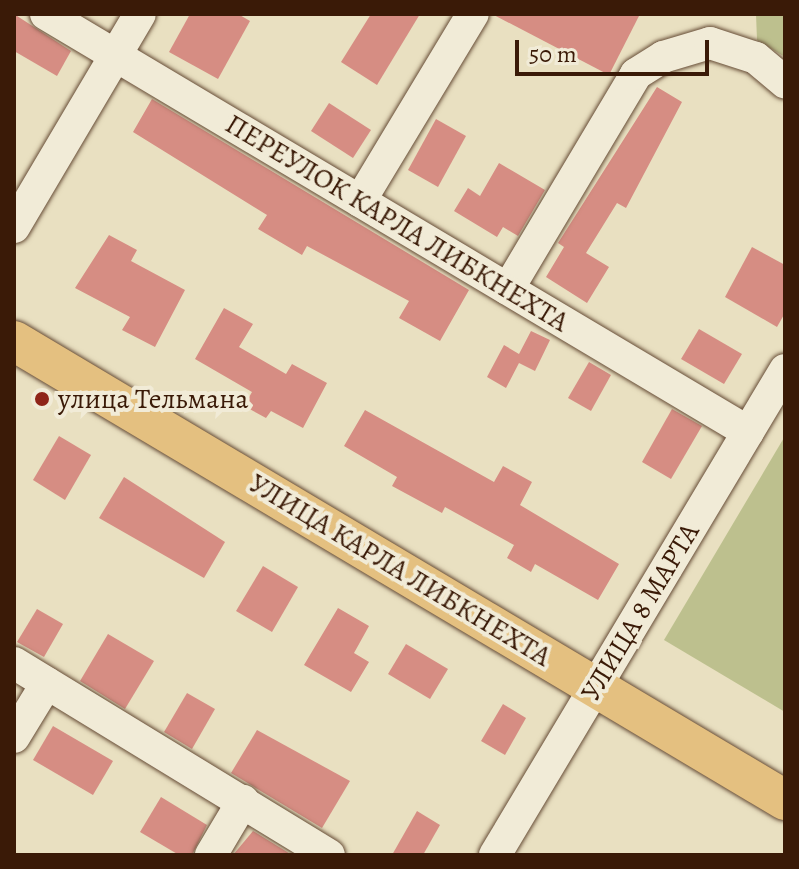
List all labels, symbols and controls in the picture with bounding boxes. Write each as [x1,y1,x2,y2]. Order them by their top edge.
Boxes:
scale bar [519,24,713,74]
text: 50 m [529,38,577,70]
street label: ПЕРЕУЛОК КАРЛА ЛИБКНЕХТА [219,107,575,339]
place label: улица Тельмана [58,382,248,416]
marker: улица Тельмана [33,390,51,408]
street label: УЛИЦА КАРЛА ЛИБКНЕХТА [243,466,557,674]
street label: УЛИЦА 8 МАРТА [574,517,706,707]

